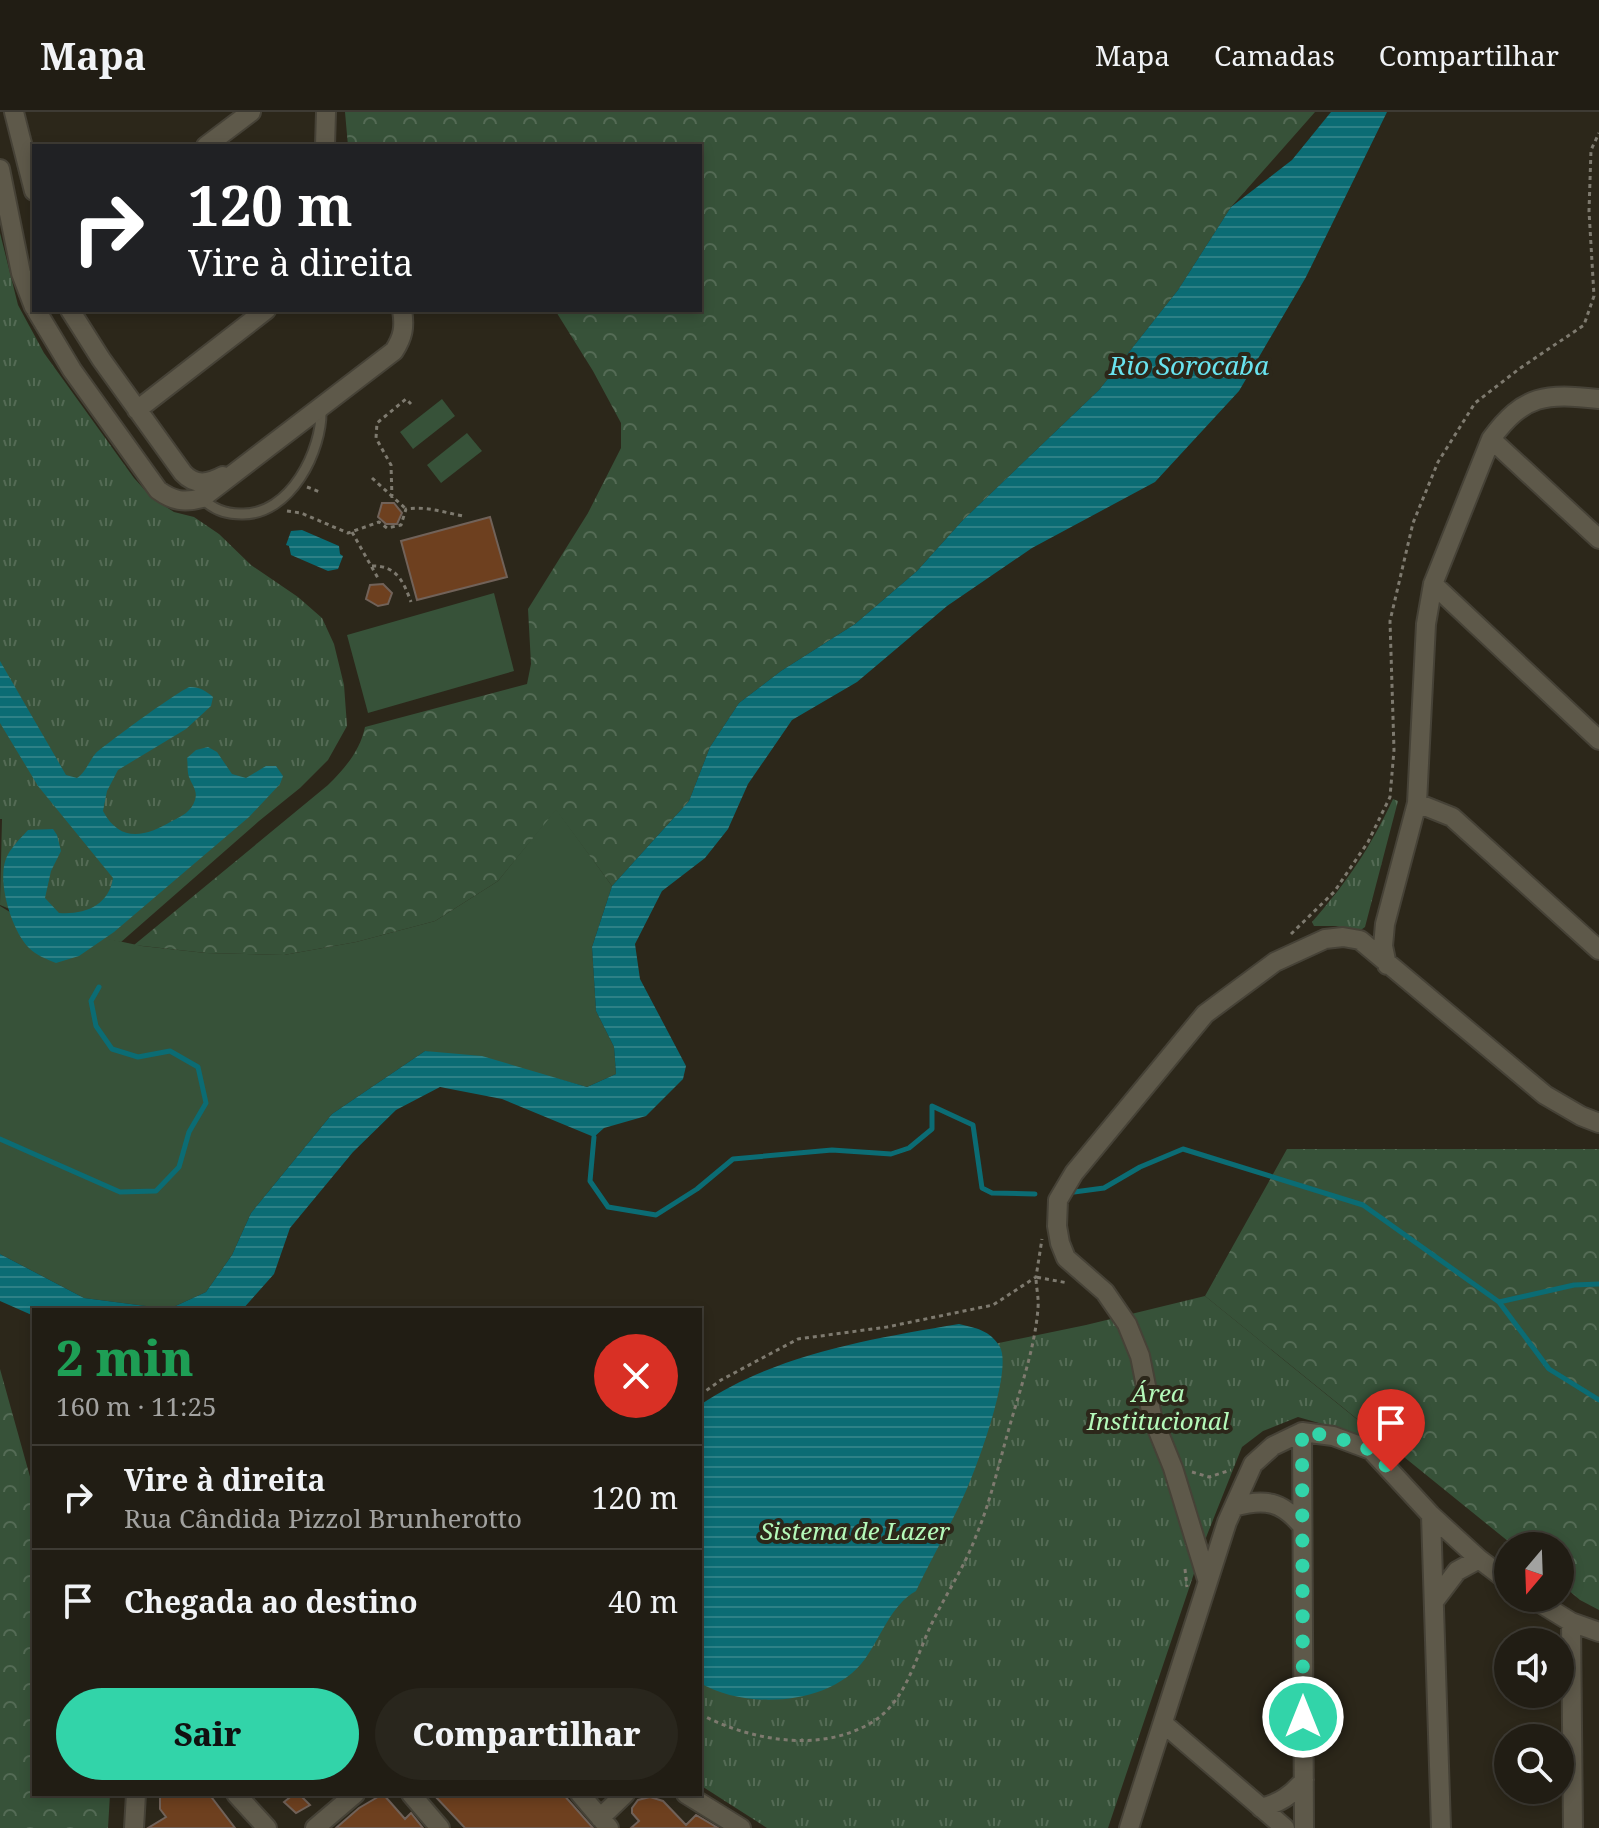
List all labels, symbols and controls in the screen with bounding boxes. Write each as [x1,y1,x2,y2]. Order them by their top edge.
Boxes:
text: Mapa [40,29,146,81]
text: Mapa [1095,36,1170,74]
text: Camadas [1214,36,1335,74]
text: Compartilhar [1379,36,1559,74]
text: 120 m [188,166,353,242]
icon: right [56,176,160,280]
text: Vire à direita [188,238,413,287]
water label: Rio Sorocaba [1108,347,1269,383]
text: 2 min [56,1325,194,1390]
button: close [594,1334,678,1418]
park label: Área Institucional [1086,1376,1230,1437]
text: 160 m · 11:25 [56,1388,217,1424]
pin [1357,1389,1425,1471]
icon: arrive [1369,1401,1413,1445]
text: Vire à direita [124,1459,326,1500]
icon: right [56,1475,100,1519]
text: 120 m [592,1477,678,1518]
text: Rua Cândida Pizzol Brunherotto [124,1500,522,1536]
park label: Sistema de Lazer [760,1514,951,1547]
north arrow [1494,1532,1574,1612]
map controls [1494,1532,1574,1804]
icon: arrive [56,1579,100,1623]
text: Chegada ao destino [124,1581,418,1622]
text: 40 m [608,1581,678,1622]
button: sound [1494,1628,1574,1708]
position arrow [1261,1675,1345,1759]
button: Sair [56,1688,359,1780]
button: Compartilhar [375,1688,678,1780]
button: search [1494,1724,1574,1804]

